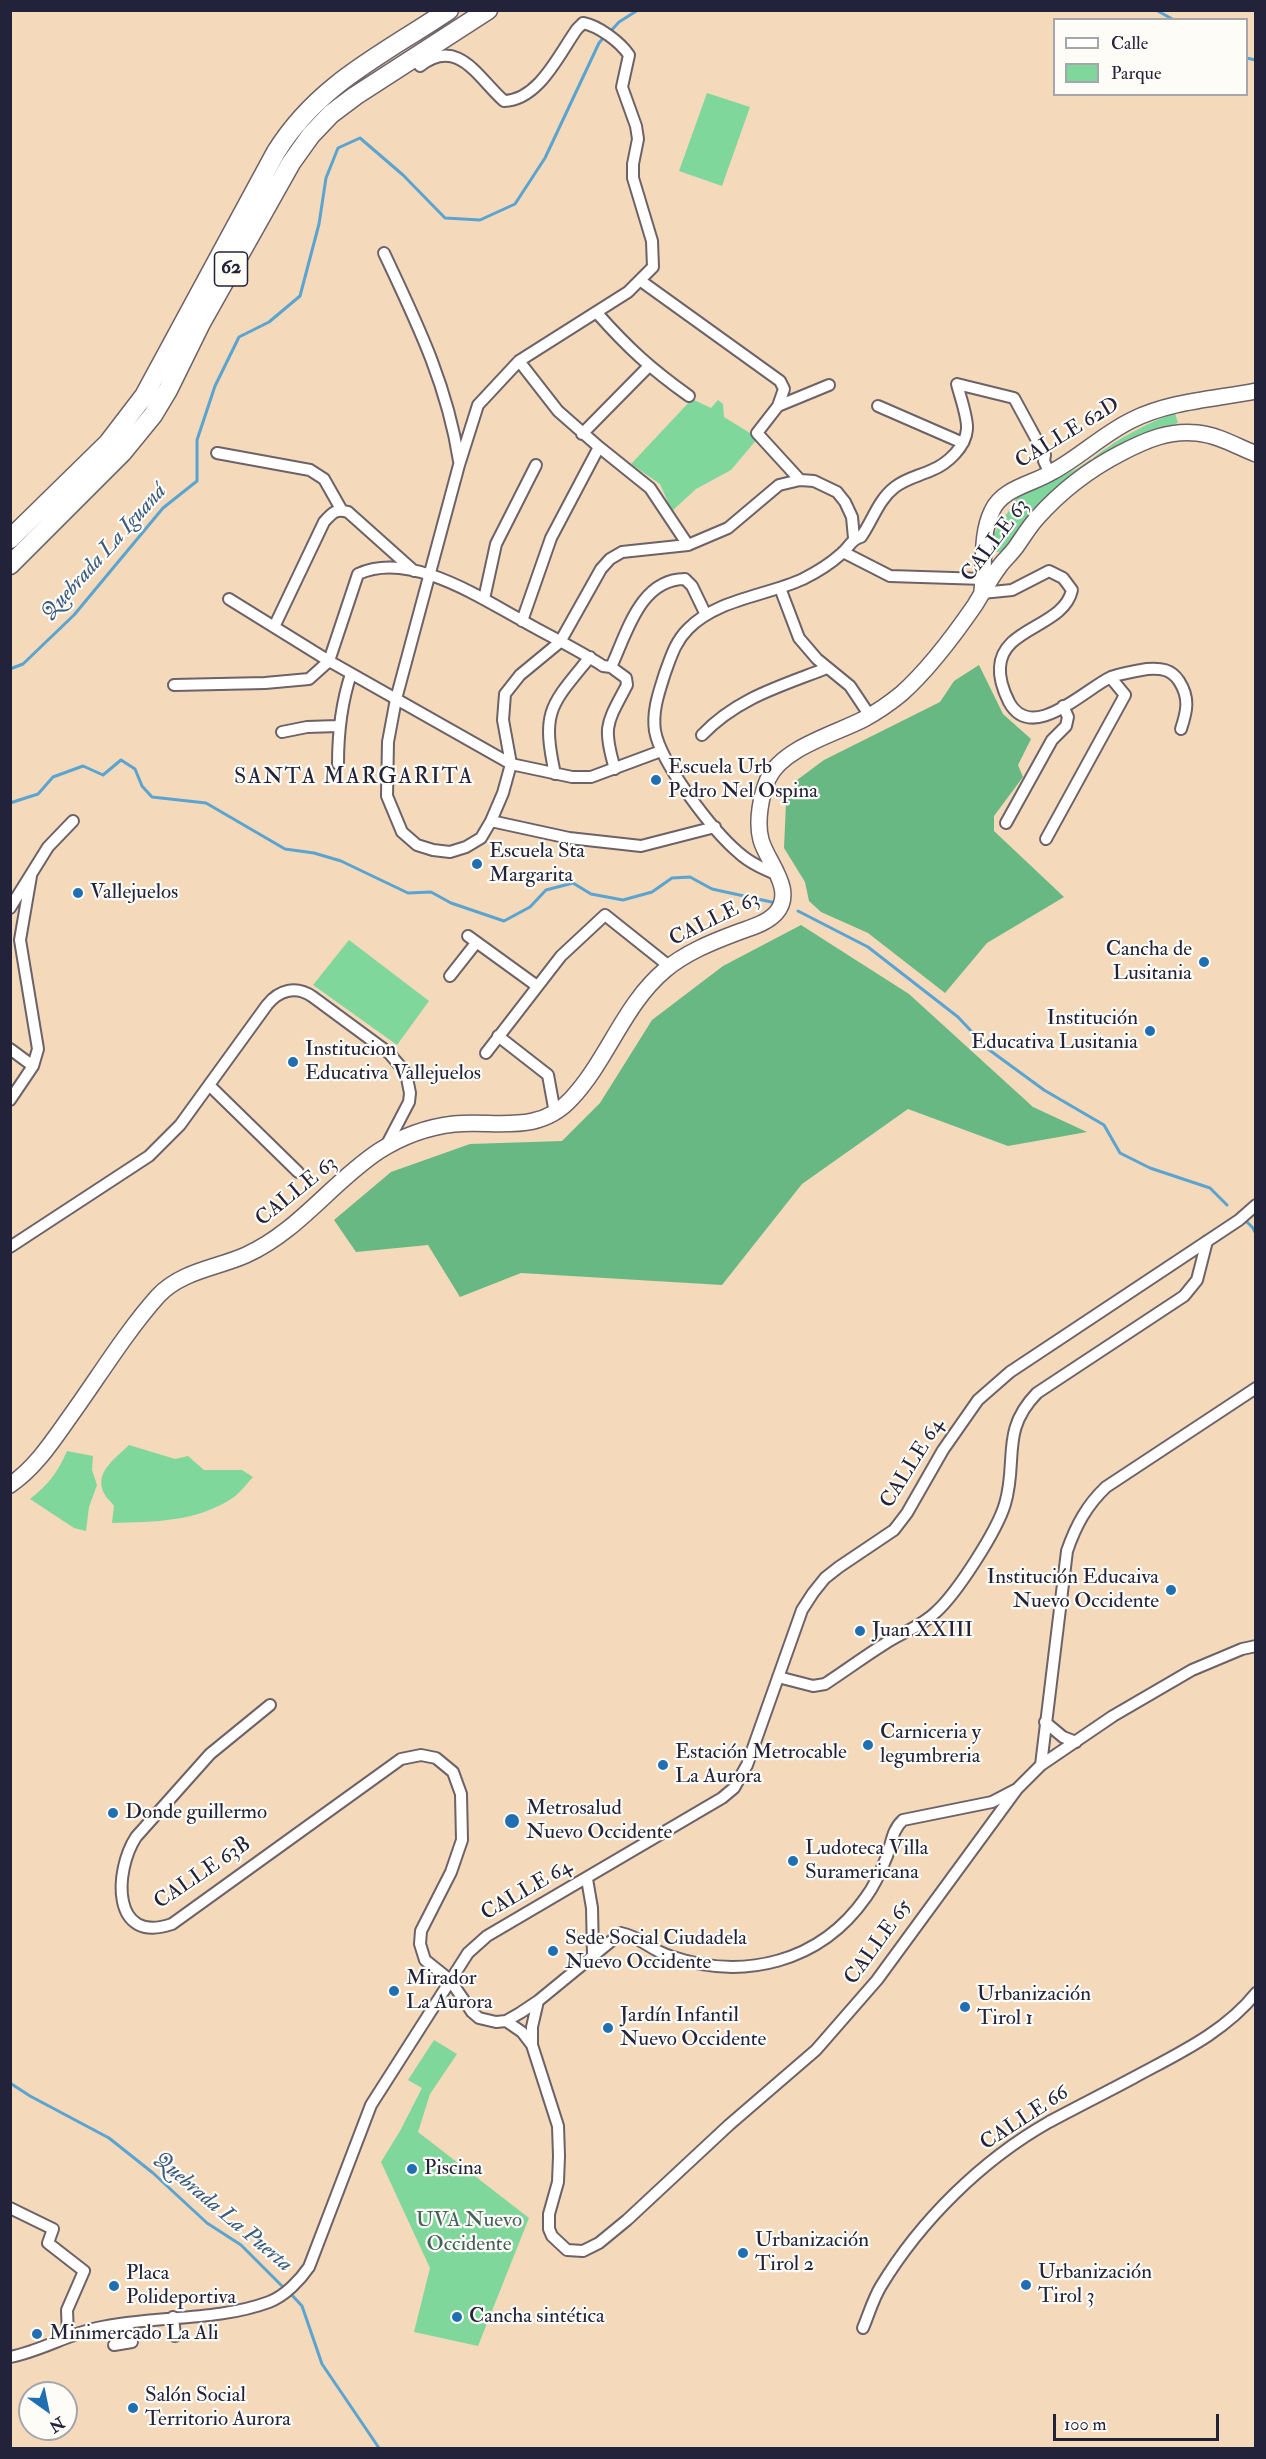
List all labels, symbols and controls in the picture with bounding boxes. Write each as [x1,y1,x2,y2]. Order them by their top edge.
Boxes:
legend [1053,18,1248,96]
text: Calle [1111,32,1148,55]
text: Parque [1111,62,1161,85]
road number: 62 [214,252,248,286]
street label: CALLE 62D [1011,393,1125,475]
water label: Quebrada La Iguaná [37,479,173,627]
street label: CALLE 63 [957,495,1035,587]
place label: Escuela Urb Pedro Nel Ospina [668,755,818,805]
district label: SANTA MARGARITA [234,765,474,791]
marker: Escuela Urb Pedro Nel Ospina [649,773,663,787]
place label: Escuela Sta Margarita [489,839,585,889]
marker: Escuela Sta Margarita [470,857,484,871]
place label: Vallejuelos [90,880,178,906]
marker: Vallejuelos [71,886,85,900]
street label: CALLE 63 [666,887,764,953]
place label: Cancha de Lusitania [1106,937,1192,987]
marker: Cancha de Lusitania [1197,955,1211,969]
place label: Institución Educativa Lusitania [971,1006,1138,1056]
marker: Institución Educativa Lusitania [1143,1024,1157,1038]
place label: Institucion Educativa Vallejuelos [305,1037,481,1087]
marker: Institucion Educativa Vallejuelos [286,1055,300,1069]
street label: CALLE 63 [251,1152,343,1232]
street label: CALLE 64 [876,1415,950,1513]
place label: Institución Educaiva Nuevo Occidente [987,1565,1159,1615]
marker: Institución Educaiva Nuevo Occidente [1164,1583,1178,1597]
place label: Juan XXIII [872,1618,973,1644]
marker: Juan XXIII [853,1624,867,1638]
place label: Carniceria y legumbreria [880,1720,981,1770]
marker: Carniceria y legumbreria [861,1738,875,1752]
place label: Estación Metrocable La Aurora [675,1740,847,1790]
marker: Estación Metrocable La Aurora [656,1758,670,1772]
place label: Metrosalud Nuevo Occidente [526,1796,672,1846]
place label: Donde guillermo [125,1800,267,1826]
marker: Donde guillermo [106,1806,120,1820]
marker: Metrosalud Nuevo Occidente [503,1812,521,1830]
street label: CALLE 63B [150,1832,256,1916]
place label: Ludoteca Villa Suramericana [805,1836,928,1886]
marker: Ludoteca Villa Suramericana [786,1854,800,1868]
street label: CALLE 64 [477,1855,577,1927]
street label: CALLE 65 [840,1896,918,1990]
place label: Sede Social Ciudadela Nuevo Occidente [565,1926,747,1976]
marker: Sede Social Ciudadela Nuevo Occidente [546,1944,560,1958]
place label: Mirador La Aurora [406,1966,493,2016]
place label: Urbanización Tirol 1 [977,1982,1091,2032]
marker: Mirador La Aurora [387,1984,401,1998]
marker: Urbanización Tirol 1 [958,2000,972,2014]
place label: Jardín Infantil Nuevo Occidente [620,2003,766,2053]
marker: Jardín Infantil Nuevo Occidente [601,2021,615,2035]
street label: CALLE 66 [976,2081,1074,2157]
water label: Quebrada La Puerta [147,2147,297,2279]
place label: Piscina [424,2156,482,2182]
marker: Piscina [405,2162,419,2176]
park label: UVA Nuevo Occidente [416,2208,522,2258]
place label: Urbanización Tirol 2 [755,2228,869,2278]
marker: Urbanización Tirol 2 [736,2246,750,2260]
place label: Urbanización Tirol 3 [1038,2260,1152,2310]
place label: Placa Polideportiva [126,2261,236,2311]
marker: Urbanización Tirol 3 [1019,2278,1033,2292]
marker: Placa Polideportiva [107,2279,121,2293]
place label: Cancha sintética [469,2304,605,2330]
marker: Cancha sintética [450,2310,464,2324]
place label: Minimercado La Ali [49,2321,219,2347]
marker: Minimercado La Ali [30,2327,44,2341]
north arrow [18,2381,78,2441]
place label: Salón Social Territorio Aurora [145,2383,291,2433]
marker: Salón Social Territorio Aurora [126,2401,140,2415]
scale bar [1056,2402,1222,2440]
text: N [45,2412,68,2437]
text: 100 m [1064,2413,1107,2436]

